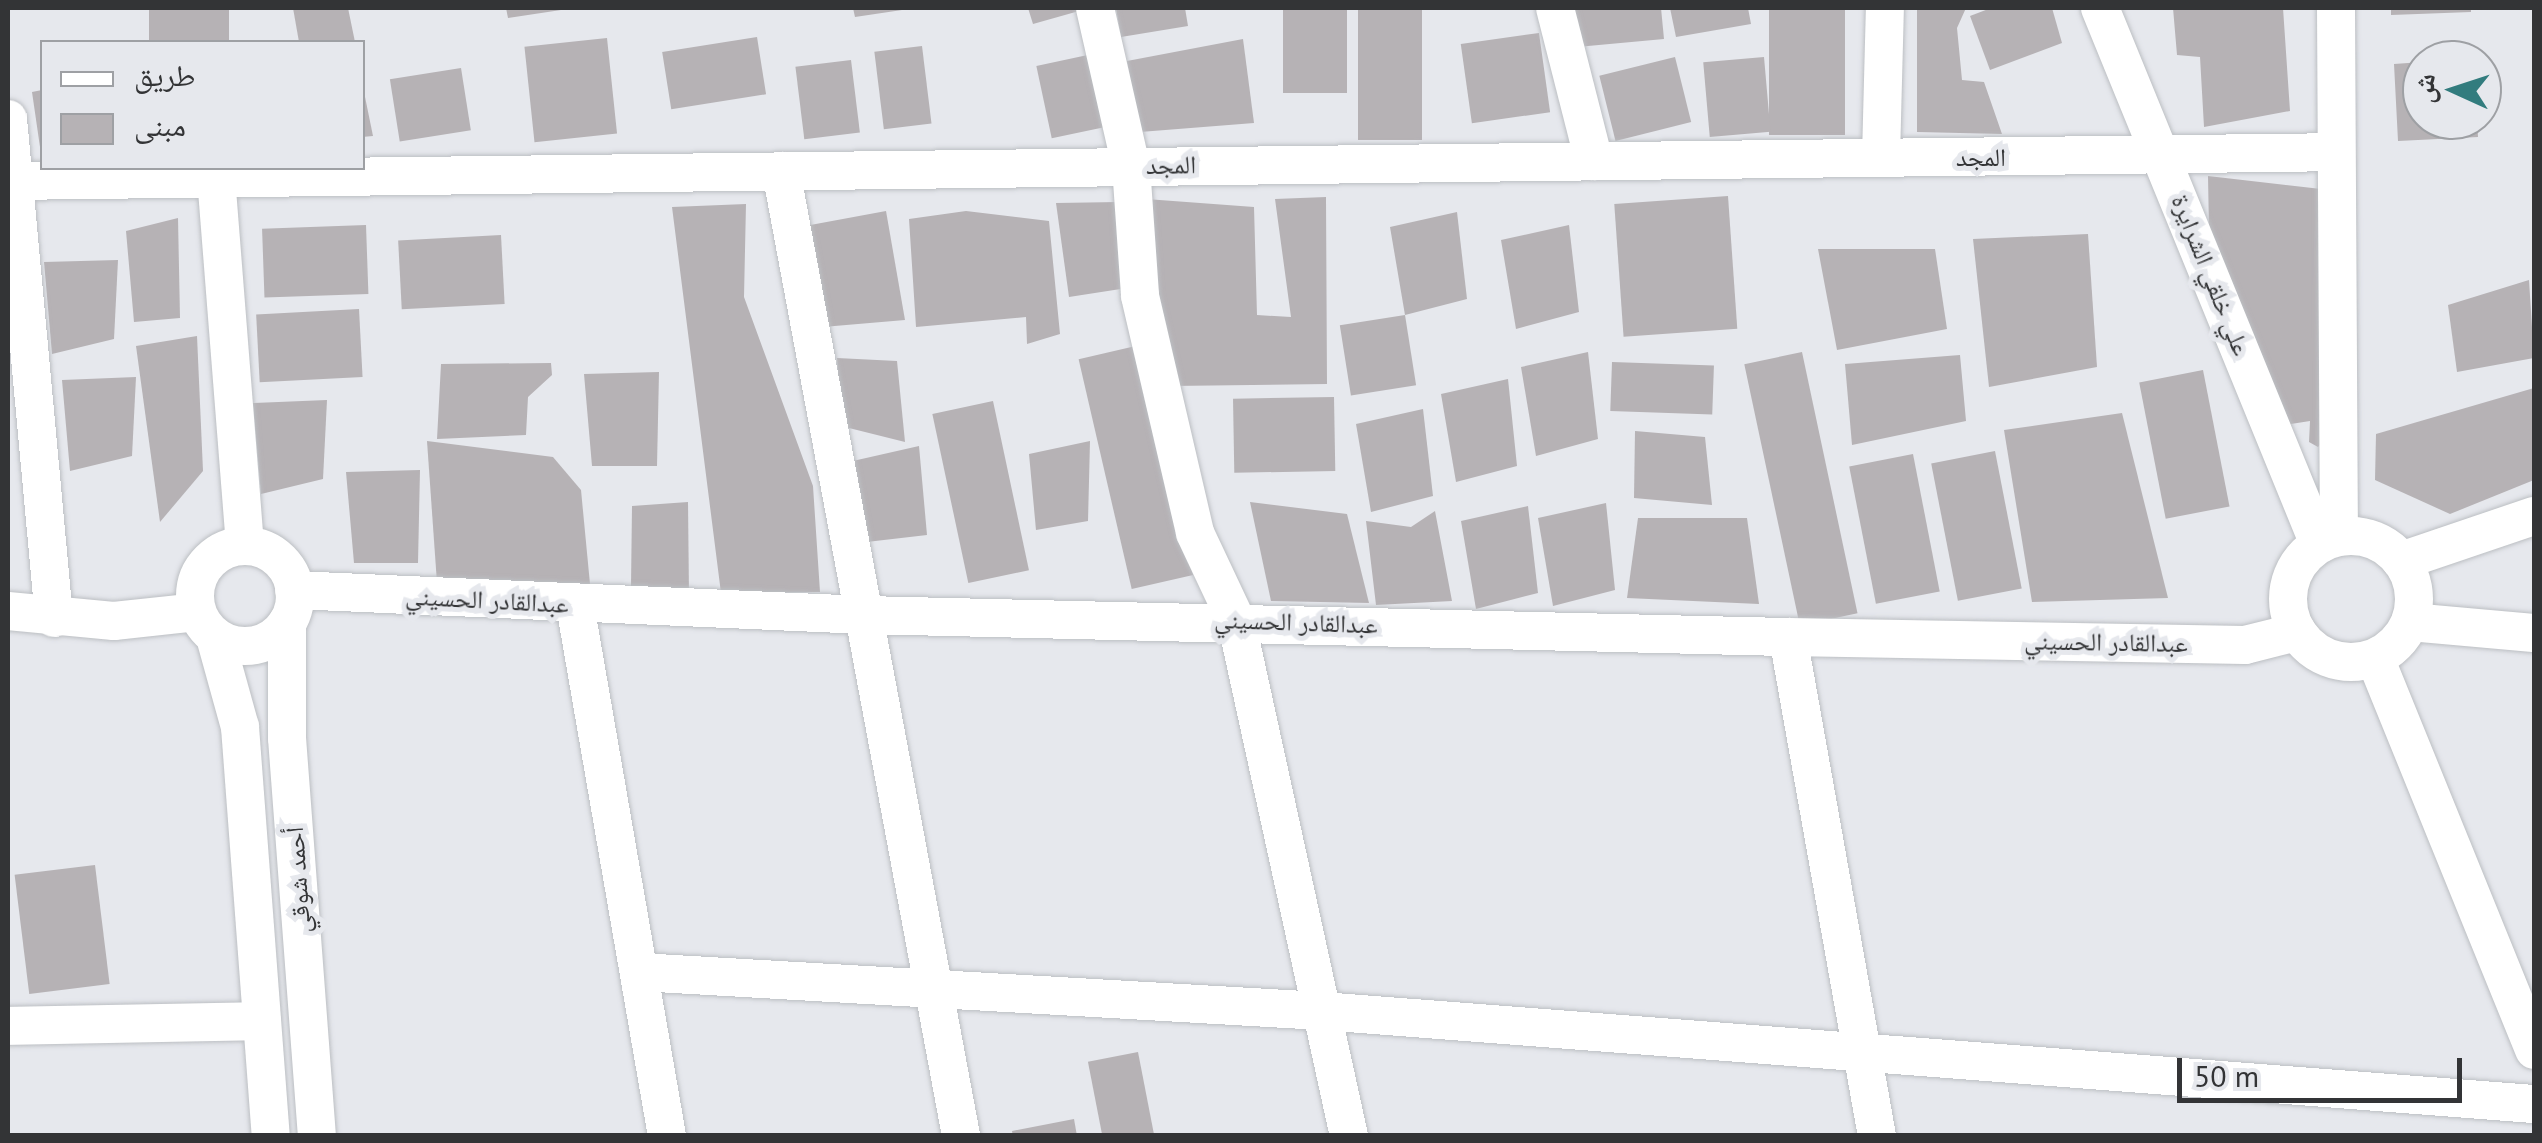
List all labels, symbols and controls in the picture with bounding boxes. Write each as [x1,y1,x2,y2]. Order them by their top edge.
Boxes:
legend [40,40,365,170]
north arrow [2402,40,2502,140]
text: طريق [134,55,195,94]
text: ش [2404,73,2443,104]
text: مبنى [134,105,186,144]
street label: المجد [1956,142,2006,172]
street label: المجد [1146,150,1196,180]
street label: علي خلقي الشرايرة [2165,190,2257,360]
street label: عبدالقادر الحسيني [405,581,569,619]
street label: عبدالقادر الحسيني [1214,604,1378,640]
street label: عبدالقادر الحسيني [2024,626,2188,658]
street label: أحمد شوقي [279,826,317,934]
scale bar [2182,1038,2467,1100]
text: 50 m [2194,1056,2259,1095]

